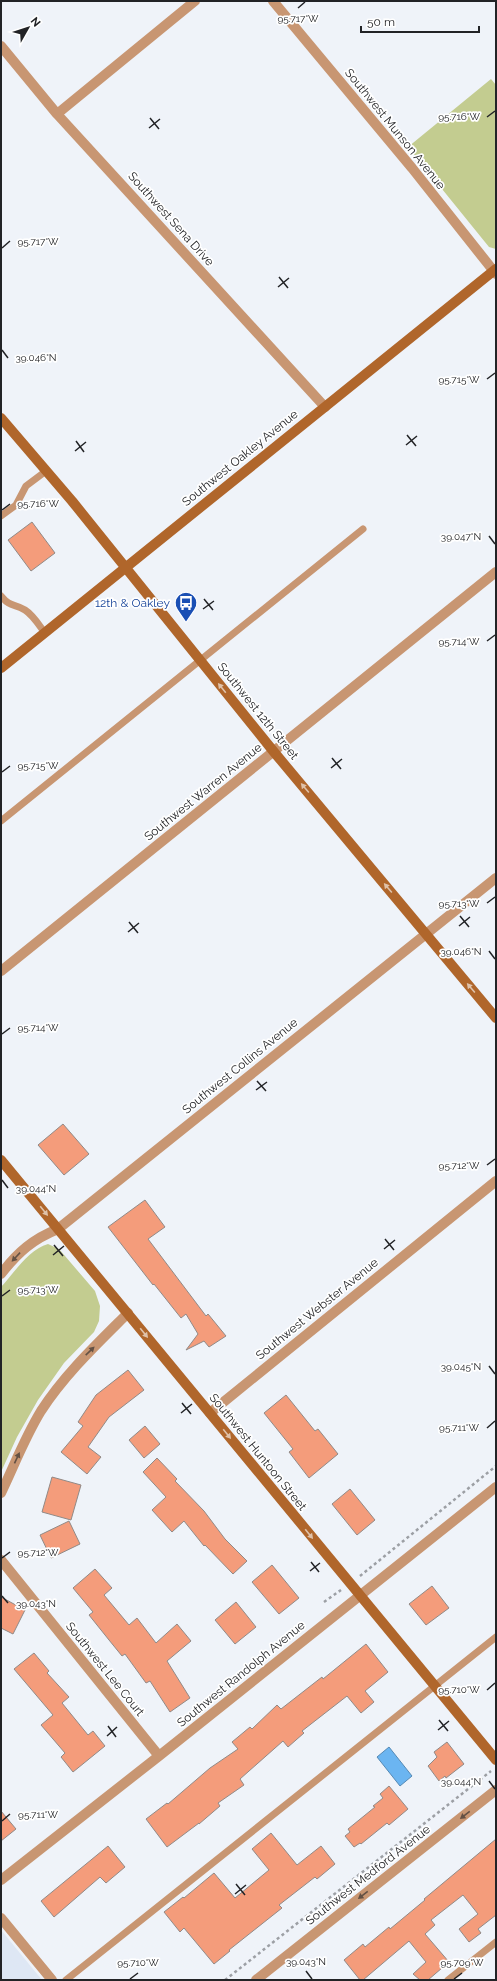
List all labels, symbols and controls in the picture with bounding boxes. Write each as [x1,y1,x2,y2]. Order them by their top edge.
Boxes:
north arrow [8,8,48,48]
scale bar [361,8,479,34]
text: 95.717°W [278,13,319,24]
text: N [28,15,43,29]
text: 50 m [367,15,395,29]
street label: Southwest Munson Avenue [342,66,448,192]
text: 95.716°W [438,111,480,122]
street label: Southwest Sena Drive [125,169,217,269]
text: 95.717°W [18,236,59,247]
text: 39.046°N [15,352,57,363]
text: 95.715°W [438,374,480,385]
street label: Southwest Oakley Avenue [179,407,301,509]
text: 95.716°W [17,498,59,509]
text: 39.047°N [441,531,481,542]
bus stop icon: 12th & Oakley [173,590,199,623]
place label: 12th & Oakley [95,596,170,610]
text: 95.714°W [438,636,480,647]
street label: Southwest 12th Street [215,660,301,762]
one-way arrow [218,683,227,694]
street label: Southwest Warren Avenue [141,740,265,844]
text: 95.715°W [17,760,59,771]
one-way arrow [300,783,309,794]
one-way arrow [384,883,393,894]
text: 95.713°W [439,898,480,909]
text: 39.046°N [440,946,482,957]
one-way arrow [467,983,476,994]
street label: Southwest Collins Avenue [180,1015,300,1117]
text: 95.714°W [17,1022,59,1033]
text: 95.712°W [439,1160,480,1171]
text: 39.044°N [16,1183,56,1194]
one-way arrow [39,1206,48,1217]
one-way arrow [12,1251,21,1262]
street label: Southwest Webster Avenue [253,1255,381,1363]
text: 95.713°W [18,1284,59,1295]
one-way arrow [140,1328,149,1339]
one-way arrow [85,1346,95,1356]
text: 39.045°N [441,1361,481,1372]
street label: Southwest Huntoon Street [207,1391,309,1513]
text: 95.711°W [439,1422,479,1433]
one-way arrow [222,1428,231,1439]
one-way arrow [15,1451,21,1463]
one-way arrow [305,1529,314,1539]
text: 95.712°W [18,1547,59,1558]
text: 39.043°N [16,1598,56,1609]
street label: Southwest Randolph Avenue [174,1618,308,1730]
street label: Southwest Lee Court [63,1619,147,1719]
text: 95.710°W [438,1684,480,1695]
text: 39.044°N [441,1776,481,1787]
text: 95.711°W [18,1809,58,1820]
one-way arrow [460,1810,471,1819]
street label: Southwest Medford Avenue [303,1822,433,1928]
one-way arrow [358,1891,369,1899]
text: 39.043°N [286,1956,326,1967]
text: 95.710°W [117,1957,159,1968]
text: 95.709°W [440,1957,484,1968]

